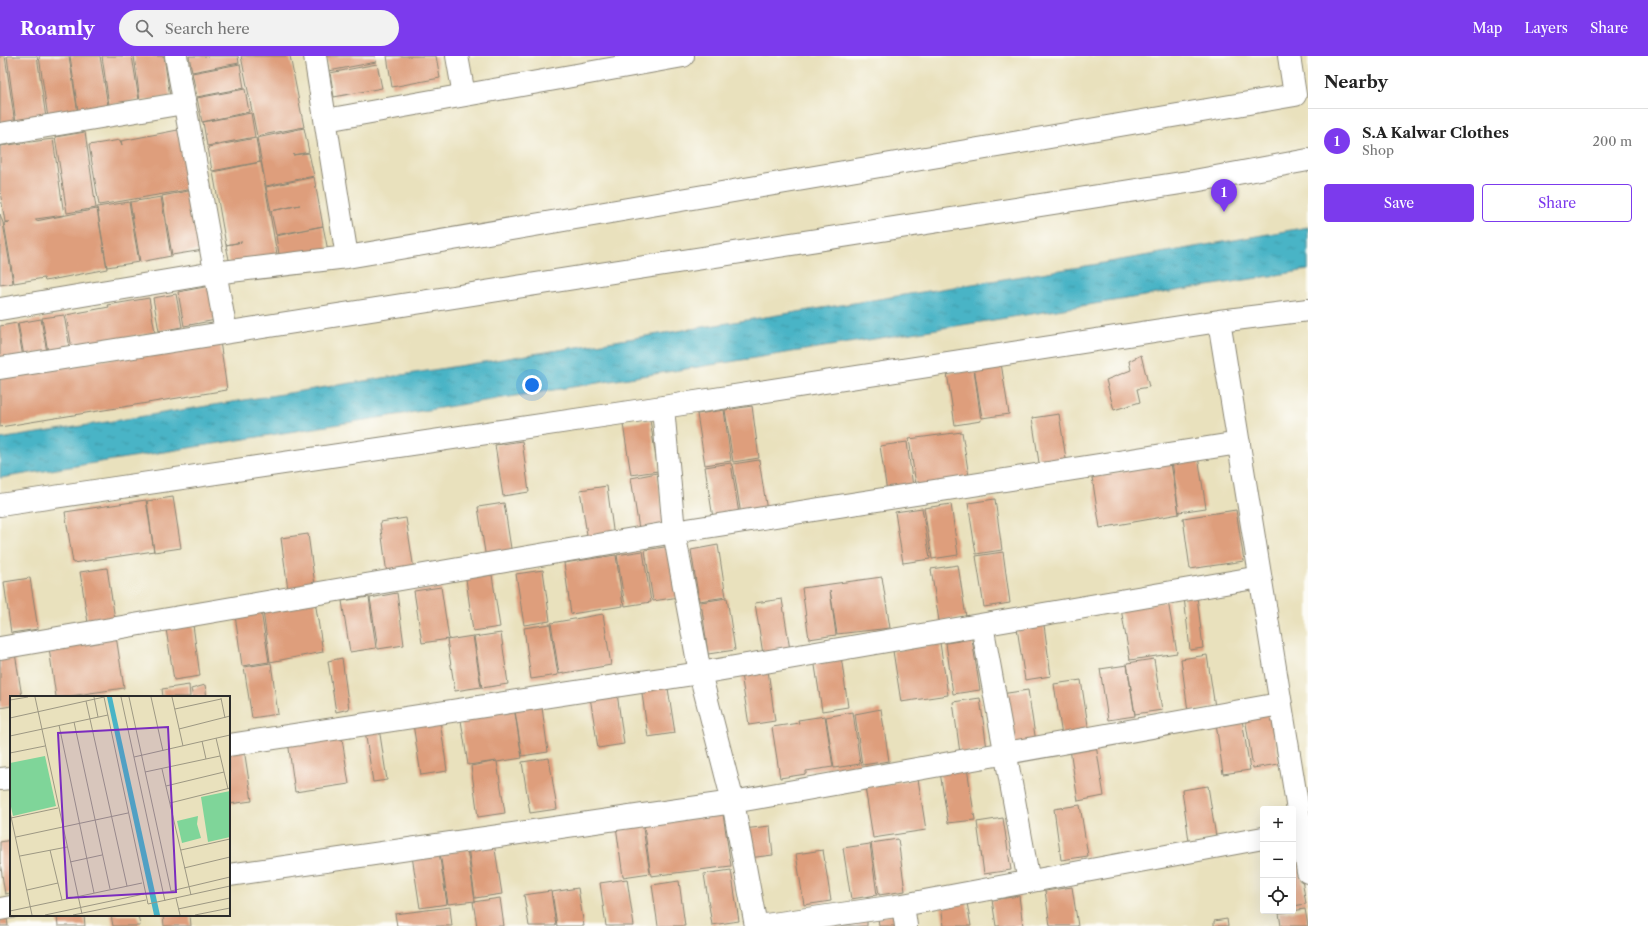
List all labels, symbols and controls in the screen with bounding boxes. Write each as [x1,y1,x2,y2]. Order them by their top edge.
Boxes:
search box [119,10,399,46]
text: Roamly [20,17,95,40]
icon: search [133,17,155,39]
text: Search here [165,19,250,38]
text: Map [1472,19,1502,37]
text: Layers [1524,19,1568,37]
text: Share [1590,19,1628,37]
text: Nearby [1324,72,1388,92]
text: S.A Kalwar Clothes [1362,123,1509,142]
text: 1 [1334,133,1340,149]
text: 200 m [1592,133,1632,149]
text: Shop [1362,142,1394,158]
pin: 1 [1211,179,1237,212]
button: Save [1324,184,1474,222]
button: Share [1482,184,1632,222]
your location [522,375,542,395]
inset map [10,696,230,916]
map controls [1260,806,1296,914]
button: + [1260,806,1296,842]
button: − [1260,842,1296,878]
button: locate [1260,878,1296,914]

